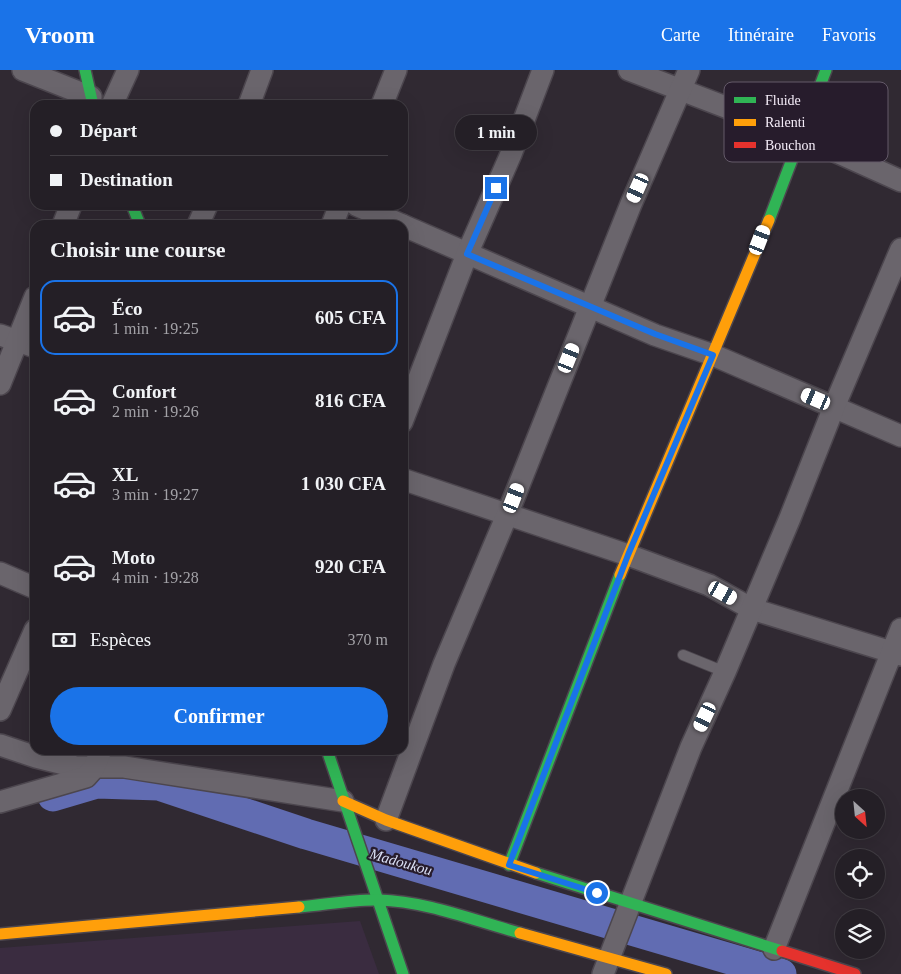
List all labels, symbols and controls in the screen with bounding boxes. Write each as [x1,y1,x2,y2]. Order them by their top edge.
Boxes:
text: Vroom [25,22,95,48]
text: Carte [661,25,700,45]
text: Itinéraire [728,25,794,45]
text: Favoris [822,25,876,45]
legend [724,82,888,162]
text: Fluide [765,93,801,108]
text: Ralenti [765,115,806,130]
callout: 1 min [455,116,537,150]
text: Départ [80,120,137,141]
text: 1 min [477,124,515,141]
text: Bouchon [765,138,816,153]
text: Destination [80,169,173,190]
car [625,171,650,205]
route end [485,177,507,199]
car [747,223,772,257]
text: Choisir une course [50,237,226,262]
icon: car [52,295,97,340]
text: Éco [112,298,143,319]
text: 605 CFA [315,307,386,328]
text: 1 min · 19:25 [112,320,199,337]
car [556,341,581,375]
icon: car [52,378,97,423]
text: Confort [112,381,176,402]
car [799,386,832,412]
text: 816 CFA [315,390,386,411]
text: 2 min · 19:26 [112,403,199,420]
icon: car [52,461,97,506]
text: XL [112,464,138,485]
text: 1 030 CFA [301,473,386,494]
car [501,481,526,515]
text: 3 min · 19:27 [112,486,199,503]
icon: car [52,544,97,589]
text: Moto [112,547,155,568]
text: 920 CFA [315,556,386,577]
text: 4 min · 19:28 [112,569,199,586]
car [706,579,739,607]
icon: cash [50,626,78,654]
text: Espèces [90,629,151,650]
text: 370 m [348,631,388,648]
button: Confirmer [50,687,388,745]
car [691,700,718,734]
north arrow [835,789,885,839]
map controls [835,789,885,959]
water label: Madoukou [367,845,434,879]
button: locate [835,849,885,899]
route start [586,882,608,904]
button: layers [835,909,885,959]

